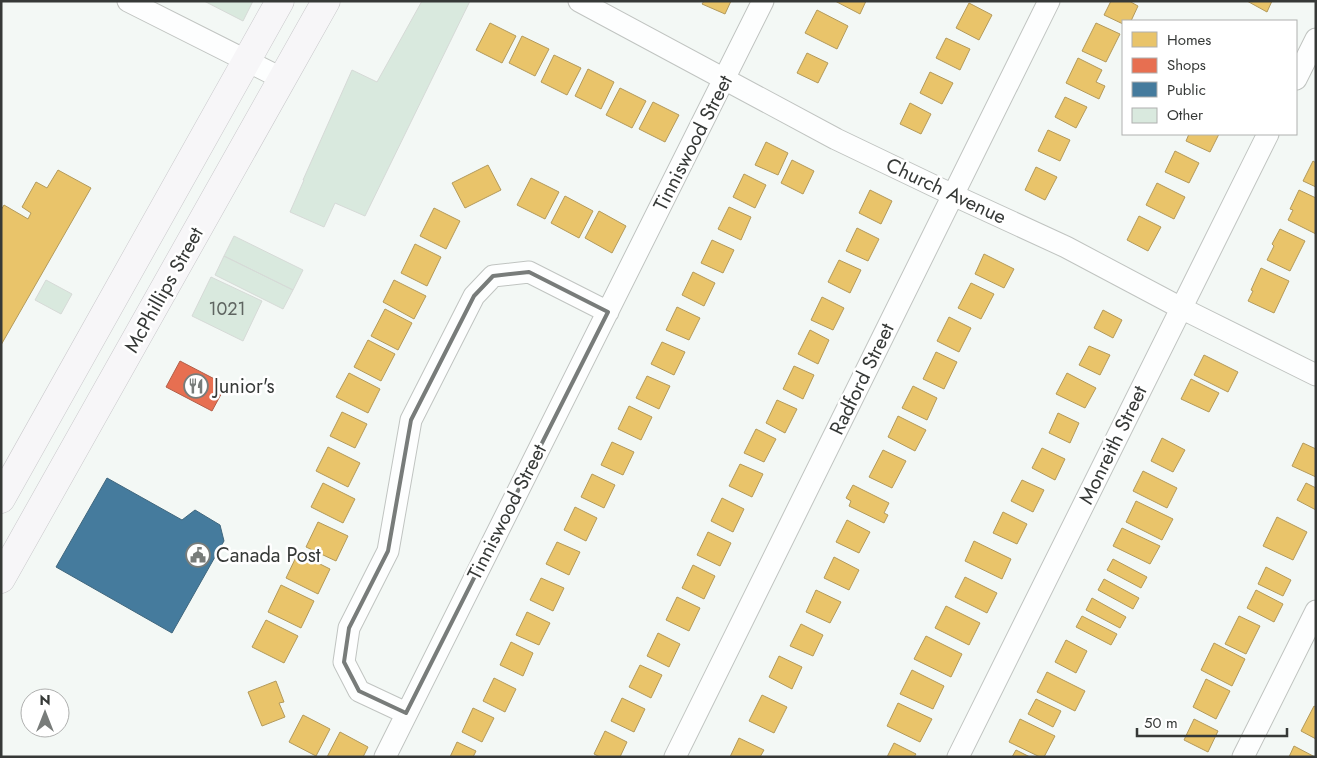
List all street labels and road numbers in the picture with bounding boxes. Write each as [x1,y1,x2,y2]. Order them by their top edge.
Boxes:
street label: Tinniswood Street [646,70,740,216]
street label: Church Avenue [881,150,1011,232]
street label: McPhillips Street [117,222,211,358]
street label: Radford Street [822,318,902,440]
street label: Monreith Street [1072,381,1154,509]
street label: Tinniswood Street [460,439,554,585]

